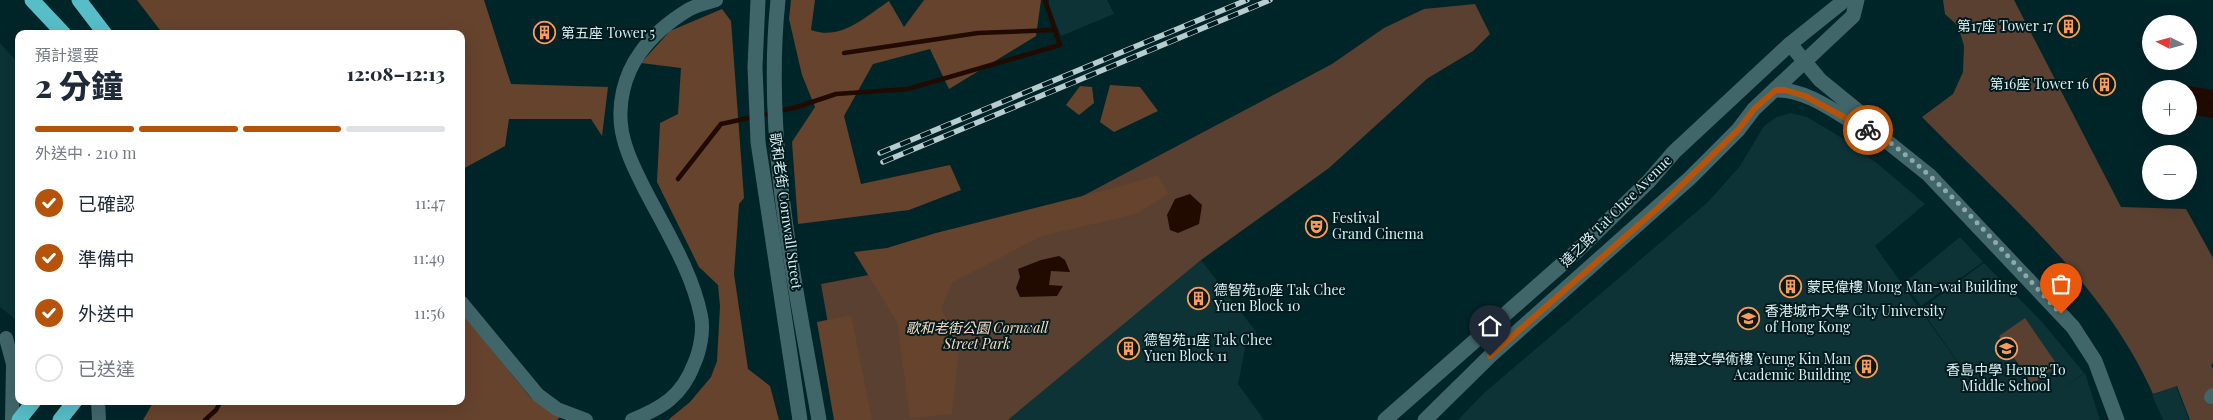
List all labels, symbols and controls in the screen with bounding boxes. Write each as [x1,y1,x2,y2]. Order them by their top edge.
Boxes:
building icon: 第17座 Tower 17 [2057,14,2081,38]
north arrow [2142,15,2198,70]
map controls [2142,15,2197,200]
place label: 第17座 Tower 17 [1957,16,2053,35]
building icon: 第五座 Tower 5 [533,21,557,45]
place label: 第五座 Tower 5 [561,23,655,42]
text: 預計還要 [35,44,99,65]
text: 12:08–12:13 [347,60,445,86]
text: 2 分鐘 [35,63,123,106]
building icon: 第16座 Tower 16 [2093,72,2117,96]
place label: 第16座 Tower 16 [1990,74,2089,93]
button: + [2142,80,2197,135]
courier [1843,105,1893,155]
icon: bike [1854,116,1882,144]
street label: 歌和老街 Cornwall Street [766,131,807,292]
text: 外送中 · 210 m [35,142,137,163]
button: − [2142,145,2197,200]
street label: 達之路 Tat Chee Avenue [1556,151,1676,271]
icon: check [35,189,63,217]
text: 已確認 [78,190,135,216]
text: 11:47 [415,192,445,213]
place label: Festival Grand Cinema [1332,208,1424,243]
theatre icon: Festival Grand Cinema [1304,214,1328,238]
icon: check [35,244,63,272]
text: 準備中 [78,245,135,271]
text: 11:49 [413,247,445,268]
pin [2040,263,2082,314]
icon: bag [2047,270,2075,298]
building icon: 蒙民偉樓 Mong Man-wai Building [1779,275,1803,299]
place label: 蒙民偉樓 Mong Man-wai Building [1807,277,2018,296]
place label: 德智苑10座 Tak Chee Yuen Block 10 [1213,280,1346,315]
building icon: 德智苑10座 Tak Chee Yuen Block 10 [1186,286,1210,310]
icon: check [35,299,63,327]
text: 外送中 [78,300,135,326]
place label: 香港城市大學 City University of Hong Kong [1765,301,1946,336]
text: 11:56 [414,302,445,323]
pin [1469,305,1511,356]
school or university icon: 香港城市大學 City University of Hong Kong [1737,307,1761,331]
icon: home [1476,312,1504,340]
park label: 歌和老街公園 Cornwall Street Park [906,318,1049,353]
place label: 德智苑11座 Tak Chee Yuen Block 11 [1143,330,1272,365]
building icon: 德智苑11座 Tak Chee Yuen Block 11 [1116,336,1140,360]
school or university icon: 香島中學 Heung To Middle School [1994,336,2018,360]
place label: 楊建文學術樓 Yeung Kin Man Academic Building [1669,349,1852,384]
text: 已送達 [78,355,135,381]
building icon: 楊建文學術樓 Yeung Kin Man Academic Building [1855,355,1879,379]
place label: 香島中學 Heung To Middle School [1946,360,2066,395]

